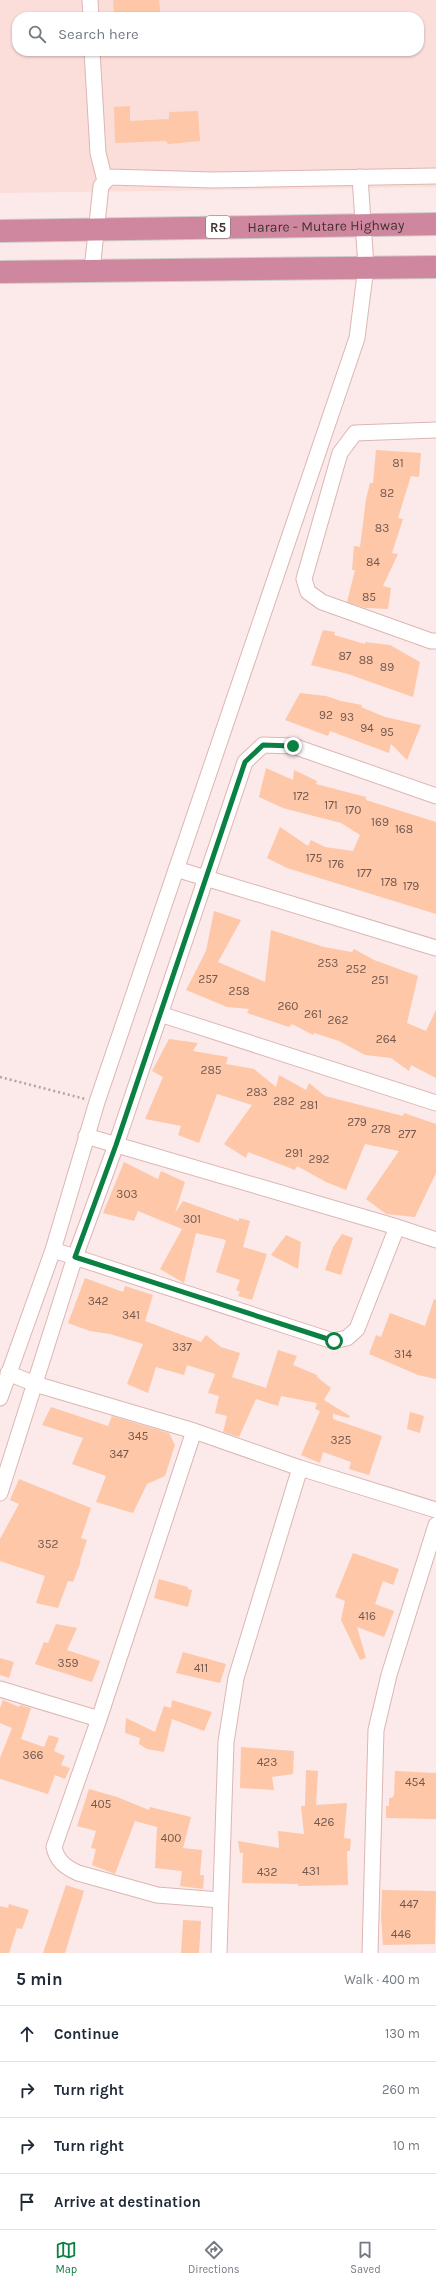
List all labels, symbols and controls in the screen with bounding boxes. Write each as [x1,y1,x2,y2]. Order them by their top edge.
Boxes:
search box [12,12,424,56]
icon: search [26,23,48,45]
text: Search here [58,25,139,43]
road number: R5 [206,216,230,238]
street label: Harare - Mutare Highway [247,216,405,236]
house number: 81 [392,456,404,470]
house number: 82 [380,486,394,500]
house number: 83 [375,521,389,535]
house number: 84 [366,555,380,569]
house number: 85 [362,590,376,604]
house number: 87 [338,649,352,663]
house number: 88 [359,653,373,667]
house number: 89 [380,660,394,674]
house number: 92 [319,708,333,722]
house number: 93 [340,710,354,724]
house number: 94 [360,721,374,735]
house number: 95 [380,725,394,739]
route end [284,737,302,755]
house number: 172 [293,789,309,803]
house number: 171 [324,798,338,812]
house number: 170 [345,803,361,817]
house number: 169 [371,815,389,829]
house number: 168 [395,822,413,836]
house number: 175 [306,851,322,865]
house number: 176 [328,857,344,871]
house number: 177 [356,866,372,880]
house number: 178 [381,875,397,889]
house number: 179 [403,879,419,893]
house number: 253 [318,956,338,970]
house number: 252 [346,962,366,976]
house number: 257 [198,972,218,986]
house number: 251 [371,973,389,987]
house number: 258 [228,984,250,998]
house number: 260 [278,999,298,1013]
house number: 261 [304,1007,322,1021]
house number: 262 [328,1013,348,1027]
house number: 264 [376,1032,397,1046]
house number: 285 [200,1063,222,1077]
house number: 283 [246,1085,268,1099]
house number: 282 [273,1094,295,1108]
house number: 281 [300,1098,318,1112]
house number: 279 [347,1115,367,1129]
house number: 278 [371,1122,391,1136]
house number: 277 [398,1127,416,1141]
house number: 291 [285,1146,303,1160]
house number: 292 [309,1152,329,1166]
house number: 303 [116,1187,138,1201]
house number: 301 [183,1212,201,1226]
house number: 342 [88,1294,108,1308]
house number: 341 [122,1308,140,1322]
route start [325,1332,343,1350]
house number: 337 [172,1340,192,1354]
house number: 314 [394,1347,412,1361]
house number: 345 [128,1429,149,1443]
house number: 325 [331,1433,352,1447]
house number: 347 [109,1447,129,1461]
house number: 352 [38,1537,58,1551]
house number: 416 [358,1609,376,1623]
house number: 359 [58,1656,78,1670]
house number: 411 [194,1661,208,1675]
house number: 366 [23,1748,44,1762]
house number: 423 [257,1755,277,1769]
house number: 454 [405,1775,425,1789]
house number: 405 [91,1797,112,1811]
house number: 426 [314,1815,334,1829]
house number: 400 [161,1831,181,1845]
house number: 431 [302,1864,320,1878]
house number: 432 [257,1865,277,1879]
house number: 447 [399,1897,419,1911]
house number: 446 [391,1927,411,1941]
text: 5 min [16,1969,63,1989]
text: Walk · 400 m [344,1972,420,1987]
icon: ahead [16,2023,38,2045]
text: Continue [54,2025,119,2043]
text: 130 m [385,2026,420,2041]
icon: right [16,2079,38,2101]
text: Turn right [54,2081,124,2099]
text: 260 m [382,2082,420,2097]
icon: right [16,2135,38,2157]
text: Turn right [54,2137,124,2155]
text: 10 m [393,2138,420,2153]
icon: arrive [16,2191,38,2213]
text: Arrive at destination [54,2193,201,2211]
tab: Map [55,2239,77,2276]
tab: Directions [188,2239,240,2276]
tab: Saved [350,2239,381,2276]

